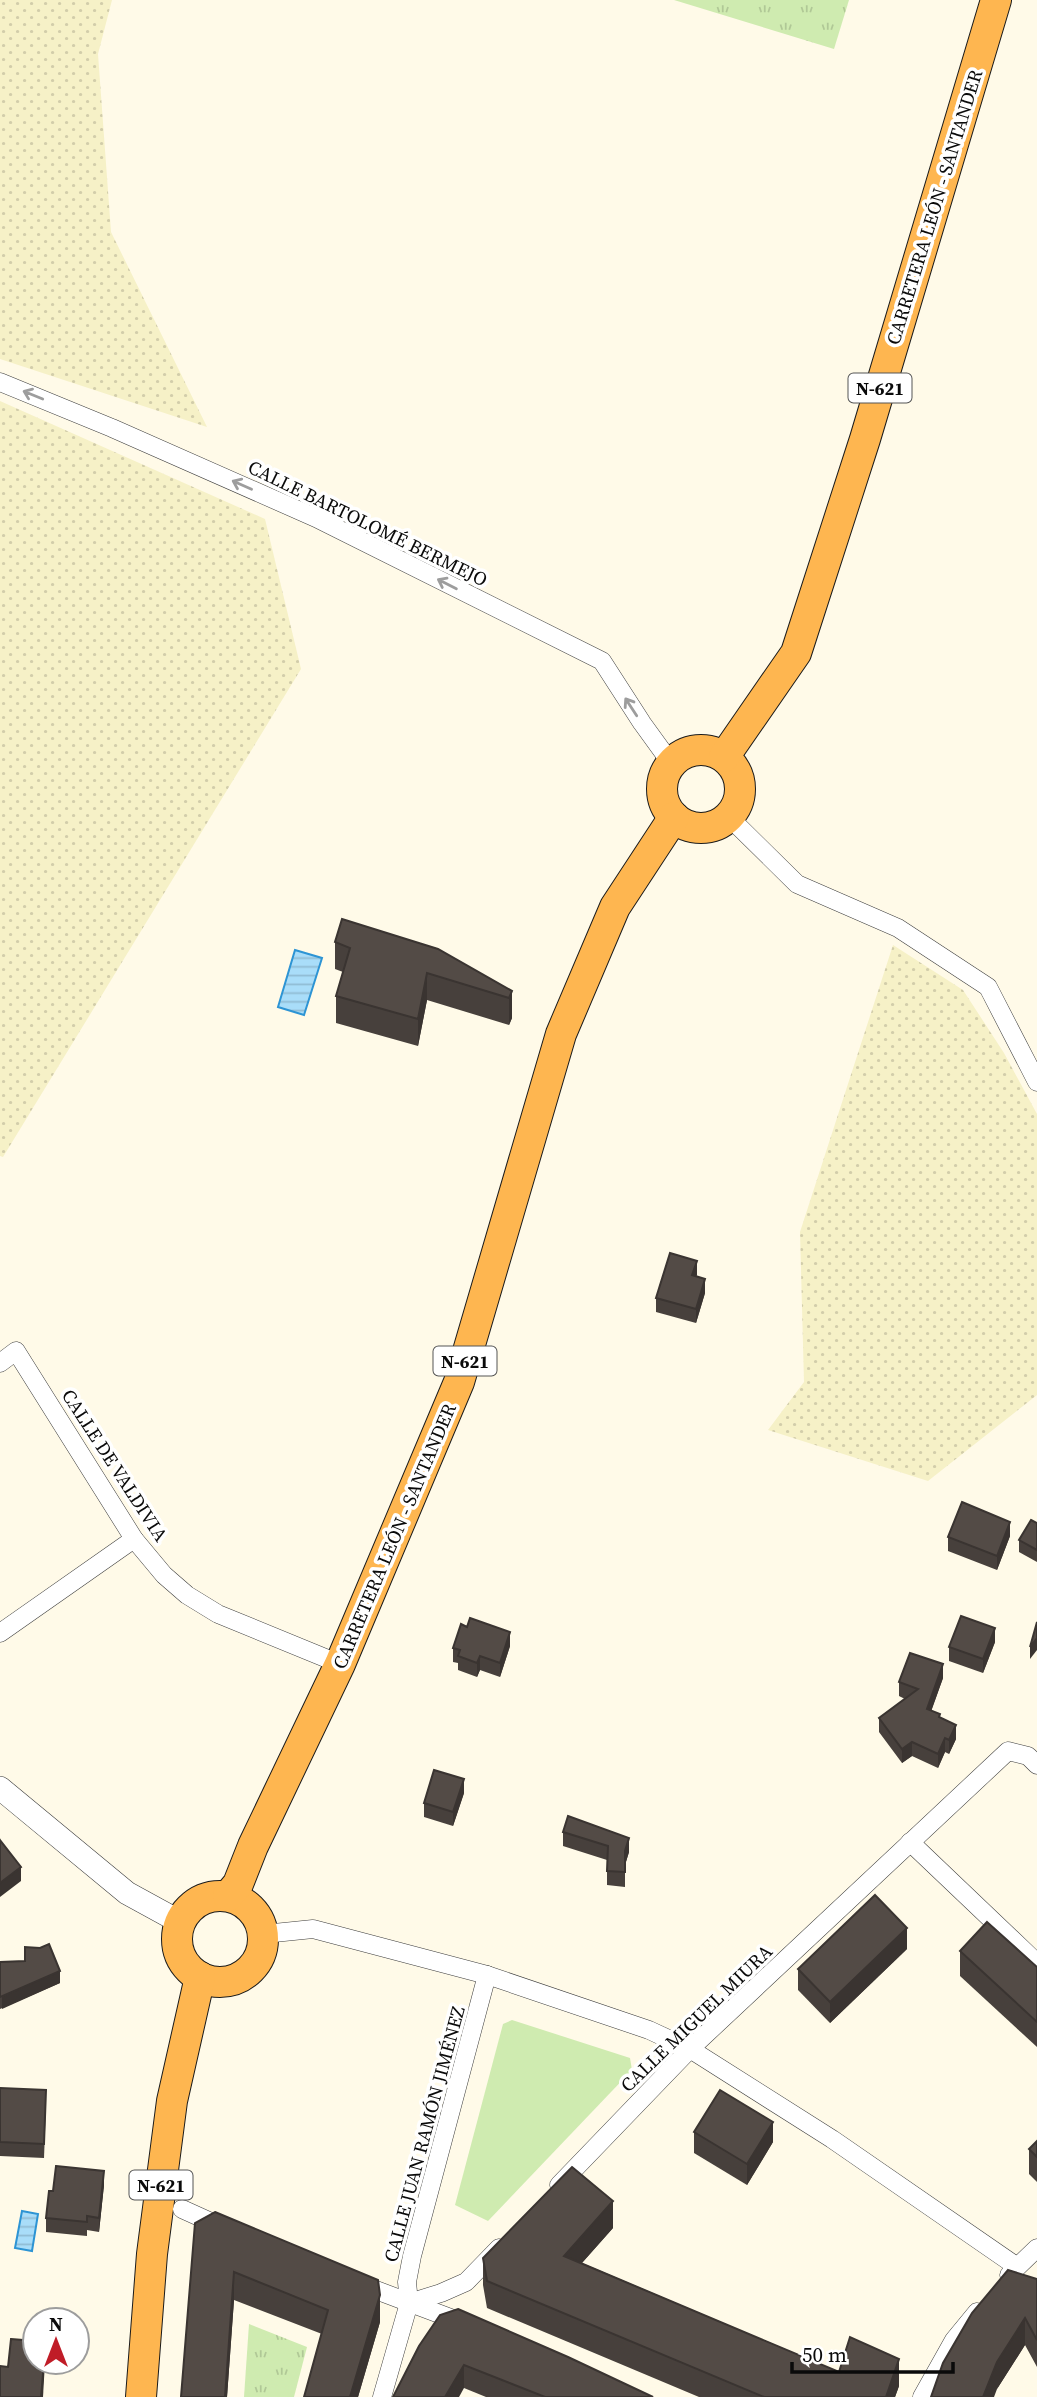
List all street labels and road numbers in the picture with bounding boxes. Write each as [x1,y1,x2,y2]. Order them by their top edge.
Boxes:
street label: CARRETERA LEÓN - SANTANDER [880,66,988,348]
road number: N-621 [848,374,912,402]
street label: CALLE BARTOLOMÉ BERMEJO [244,454,492,592]
road number: N-621 [434,1346,496,1376]
street label: CALLE DE VALDIVIA [56,1384,174,1547]
street label: CARRETERA LEÓN - SANTANDER [326,1399,462,1673]
street label: CALLE MIGUEL MIURA [614,1938,778,2098]
street label: CALLE JUAN RAMÓN JIMÉNEZ [377,2003,471,2265]
road number: N-621 [130,2171,192,2200]

